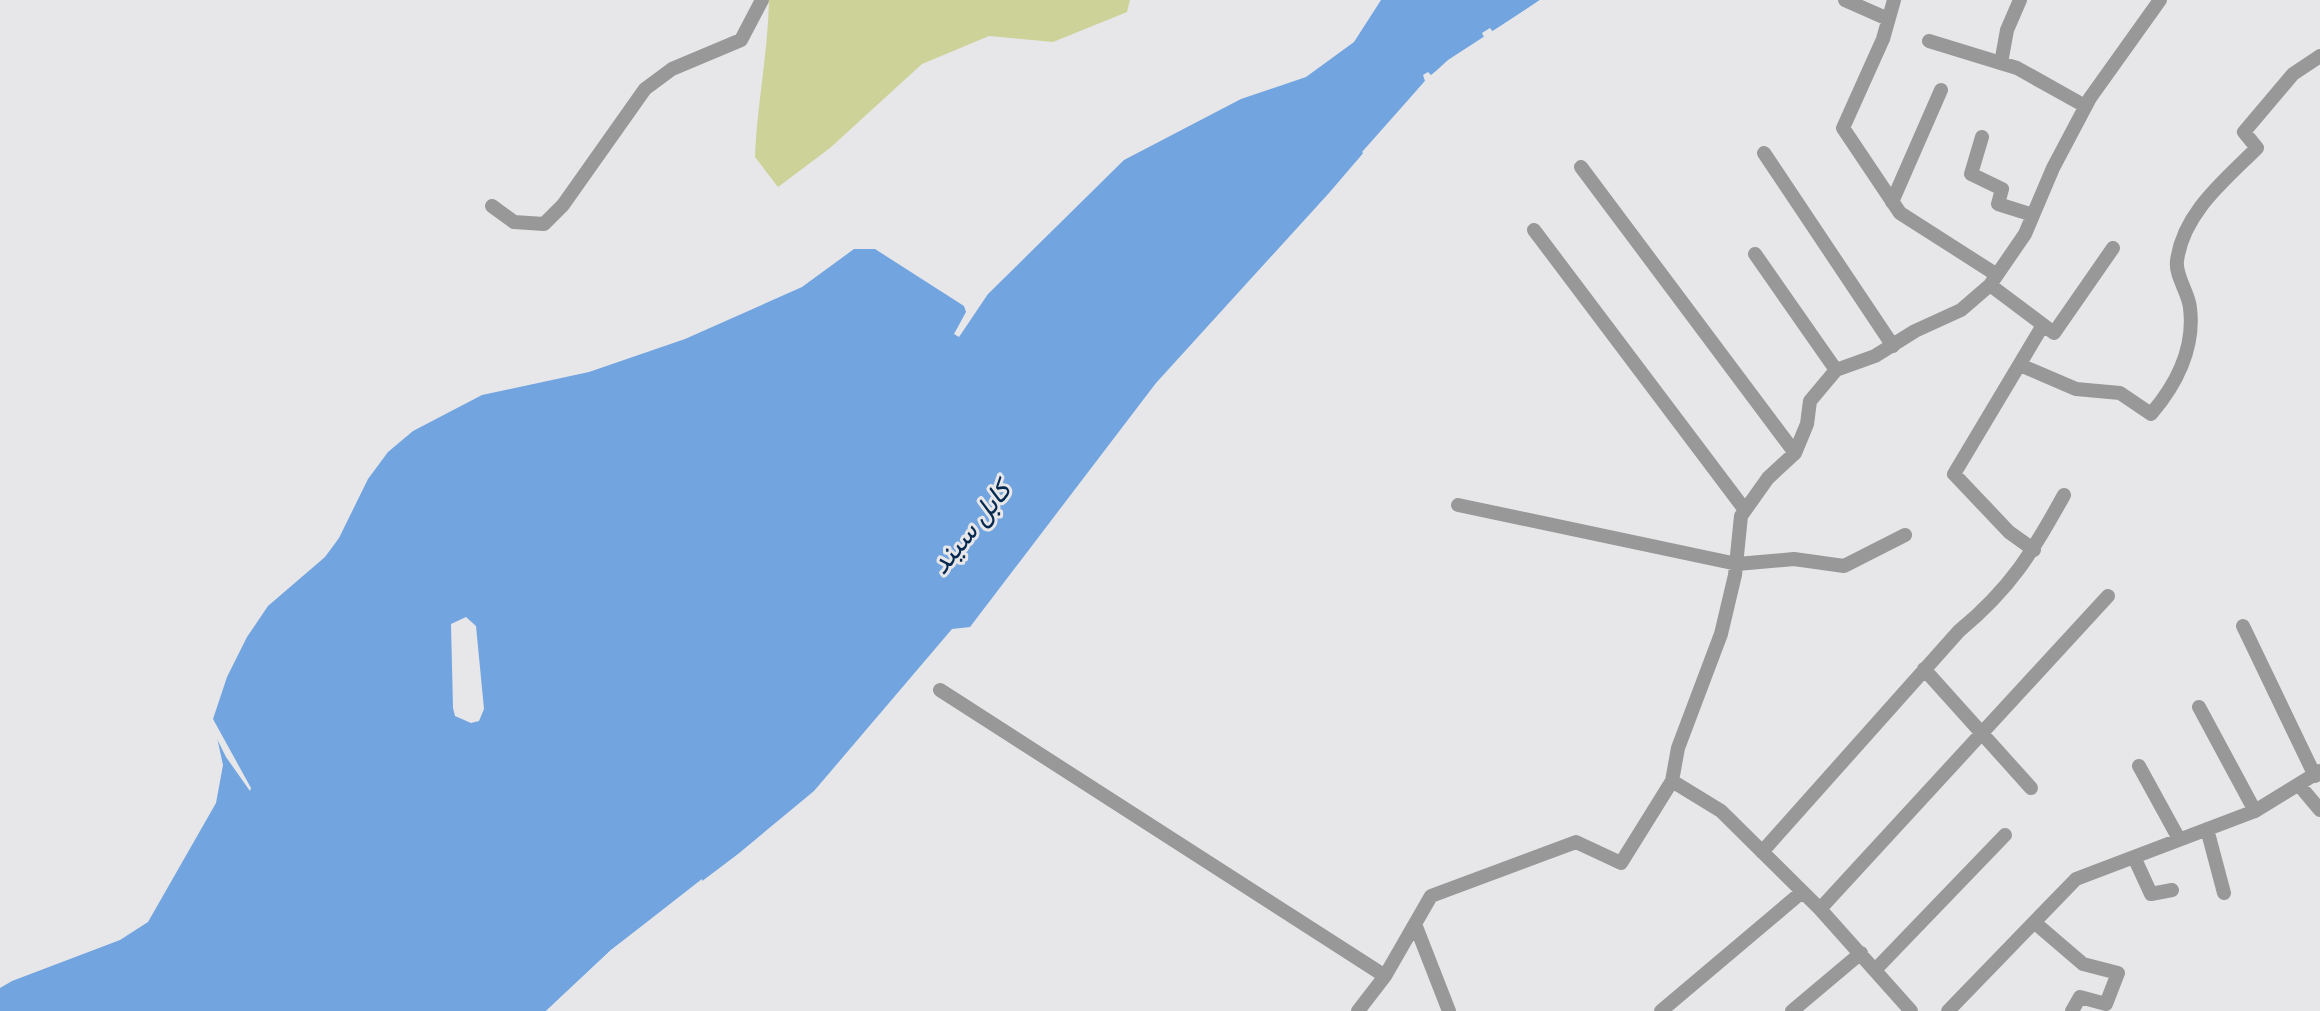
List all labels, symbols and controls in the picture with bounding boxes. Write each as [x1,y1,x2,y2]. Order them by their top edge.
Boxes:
water label: کابل سيند [924,471,1024,583]

